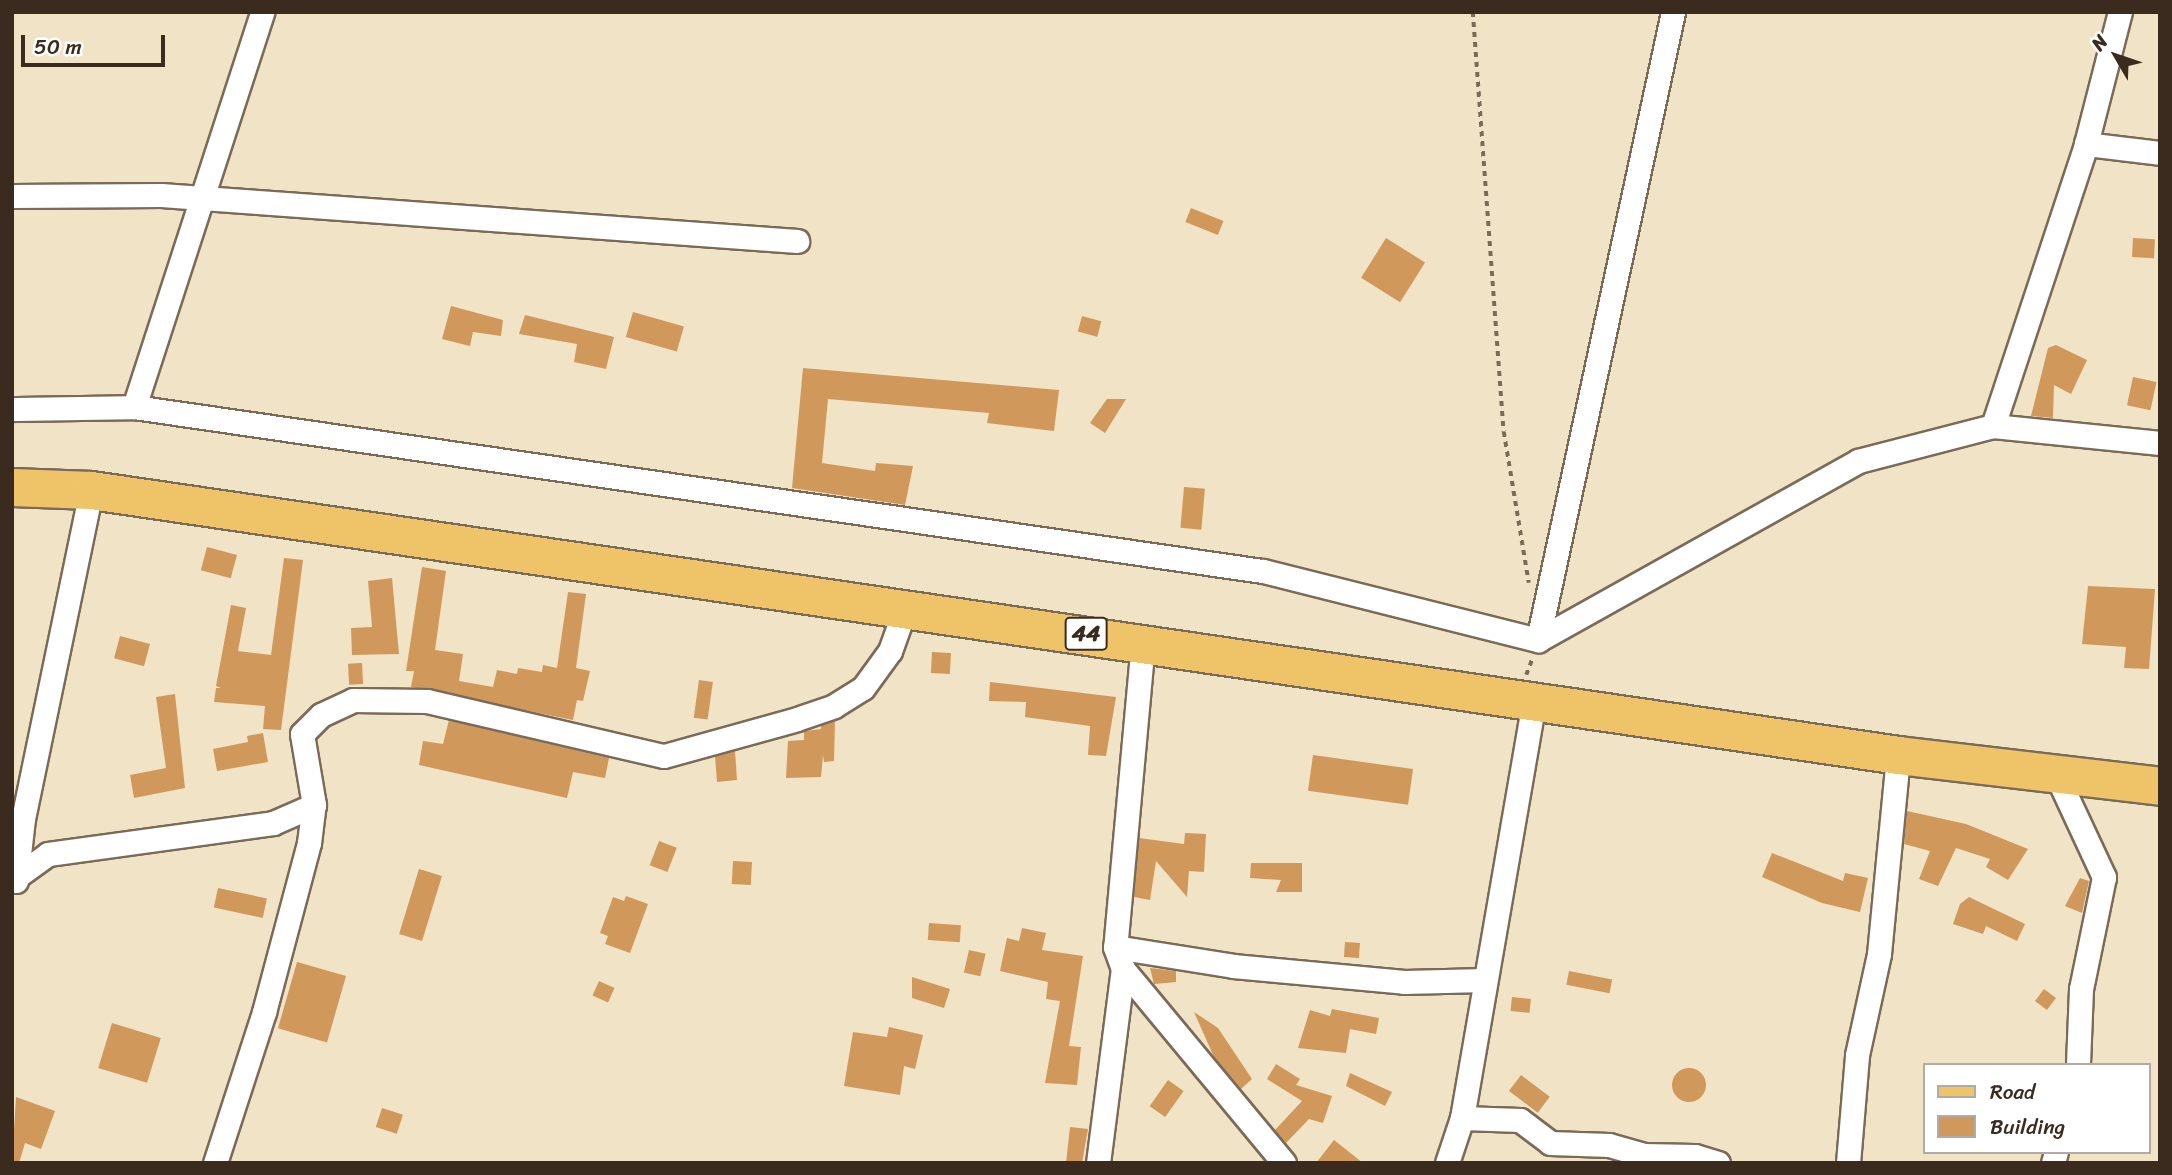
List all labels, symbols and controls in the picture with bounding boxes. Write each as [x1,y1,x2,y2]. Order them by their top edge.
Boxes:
scale bar [24,21,168,65]
north arrow [2081,21,2151,91]
text: N [2082,27,2116,58]
text: 50 m [34,28,82,66]
road number: 44 [1063,614,1109,654]
legend [1924,1063,2151,1154]
text: Road [1990,1073,2035,1111]
text: Building [1990,1108,2065,1146]

